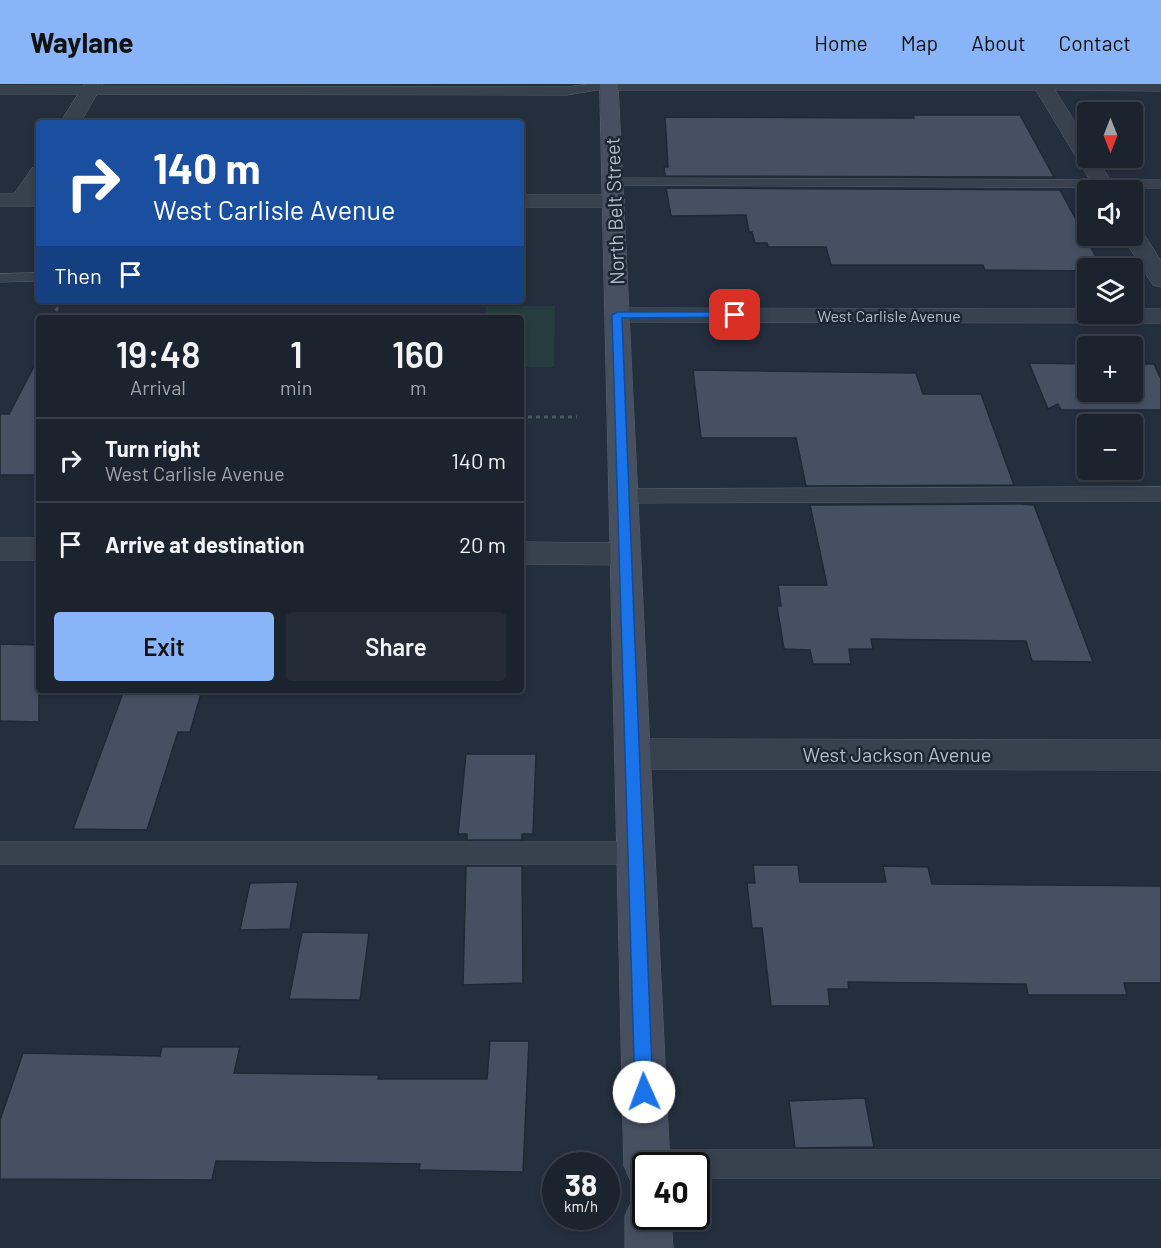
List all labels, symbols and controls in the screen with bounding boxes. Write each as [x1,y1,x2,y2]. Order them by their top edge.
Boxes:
text: Waylane [30,25,134,59]
text: Home [814,30,868,55]
text: Map [901,30,938,55]
text: About [971,30,1026,55]
text: Contact [1059,30,1131,55]
north arrow [1077,102,1143,168]
map controls [1077,102,1143,480]
street label: North Belt Street [599,137,629,285]
text: 140 m [153,142,261,192]
icon: right [54,144,132,222]
button: sound [1077,180,1143,246]
text: West Carlisle Avenue [153,193,395,225]
icon: arrive [114,258,147,291]
button: layers [1077,258,1143,324]
text: Then [54,262,102,288]
pin [709,289,760,340]
icon: arrive [718,298,751,331]
street label: West Carlisle Avenue [817,306,961,325]
text: 19:48 [116,332,200,375]
text: 1 [290,332,303,375]
text: 160 [392,332,444,375]
button: + [1077,336,1143,402]
text: Arrival [130,375,186,399]
text: min [280,375,312,399]
text: m [410,375,426,399]
button: − [1077,414,1143,480]
text: Turn right [105,435,200,461]
icon: right [54,444,87,477]
text: 140 m [451,447,506,473]
text: West Carlisle Avenue [105,461,285,485]
icon: arrive [54,528,87,561]
text: Arrive at destination [105,531,304,557]
text: 20 m [459,531,506,557]
button: Exit [54,612,274,681]
button: Share [286,612,506,681]
street label: West Jackson Avenue [803,742,991,766]
position arrow [612,1060,676,1124]
speed limit sign: 40 [632,1152,710,1230]
text: 38 [565,1166,597,1202]
text: km/h [564,1197,598,1215]

